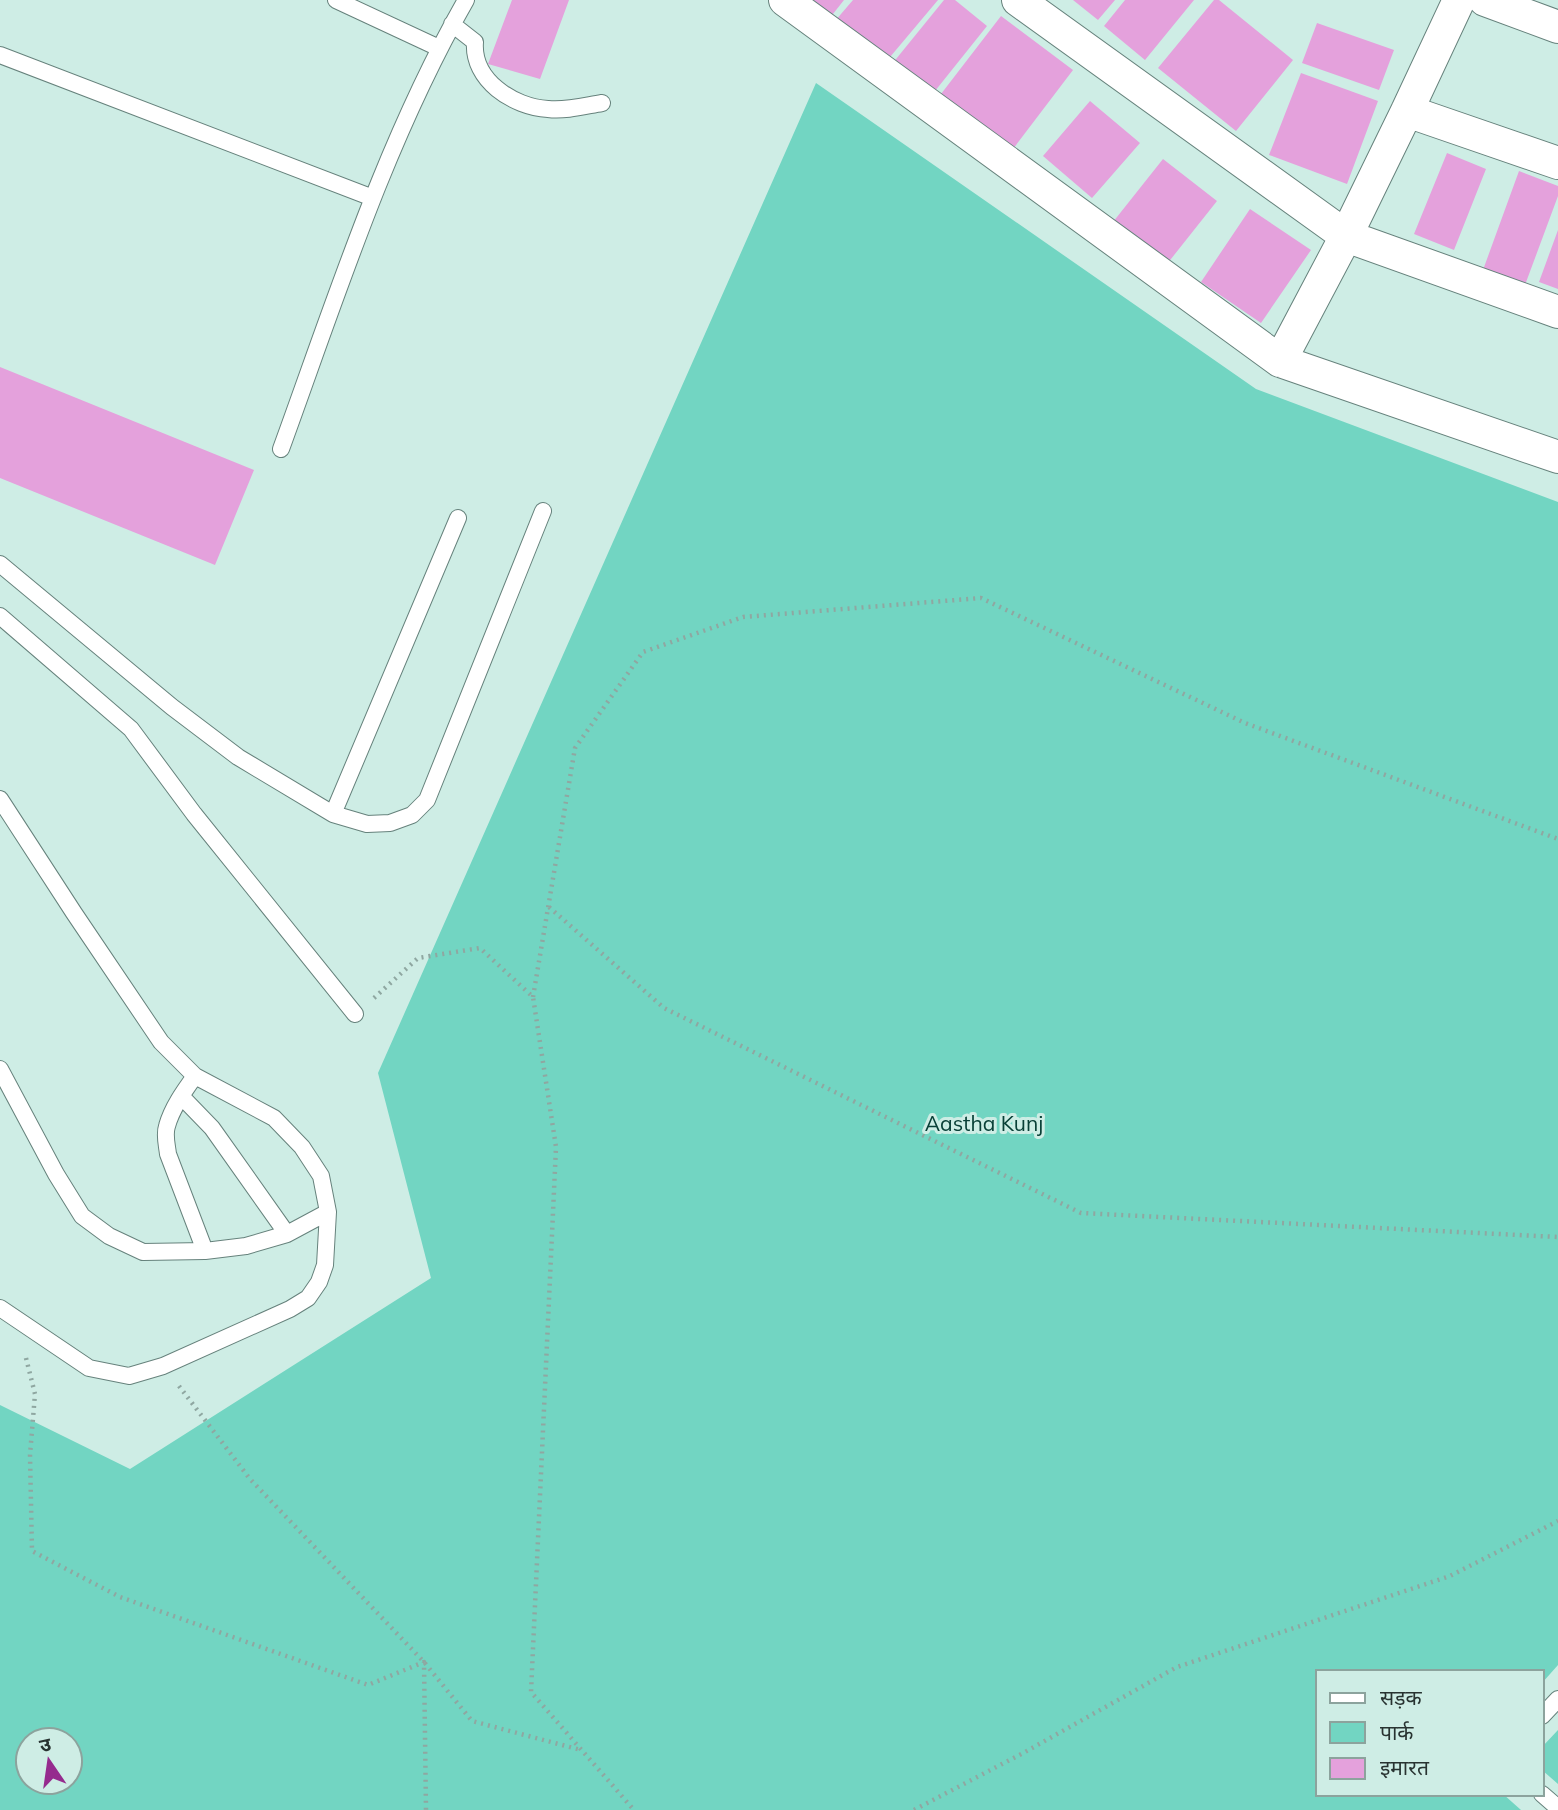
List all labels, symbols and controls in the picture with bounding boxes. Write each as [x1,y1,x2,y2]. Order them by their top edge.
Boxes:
park label: Aastha Kunj [925,1110,1043,1136]
legend [1316,1670,1544,1796]
text: सड़क [1380,1684,1422,1710]
text: पार्क [1380,1719,1414,1745]
north arrow [14,1726,84,1796]
text: उ [37,1731,54,1757]
text: इमारत [1380,1754,1430,1780]

